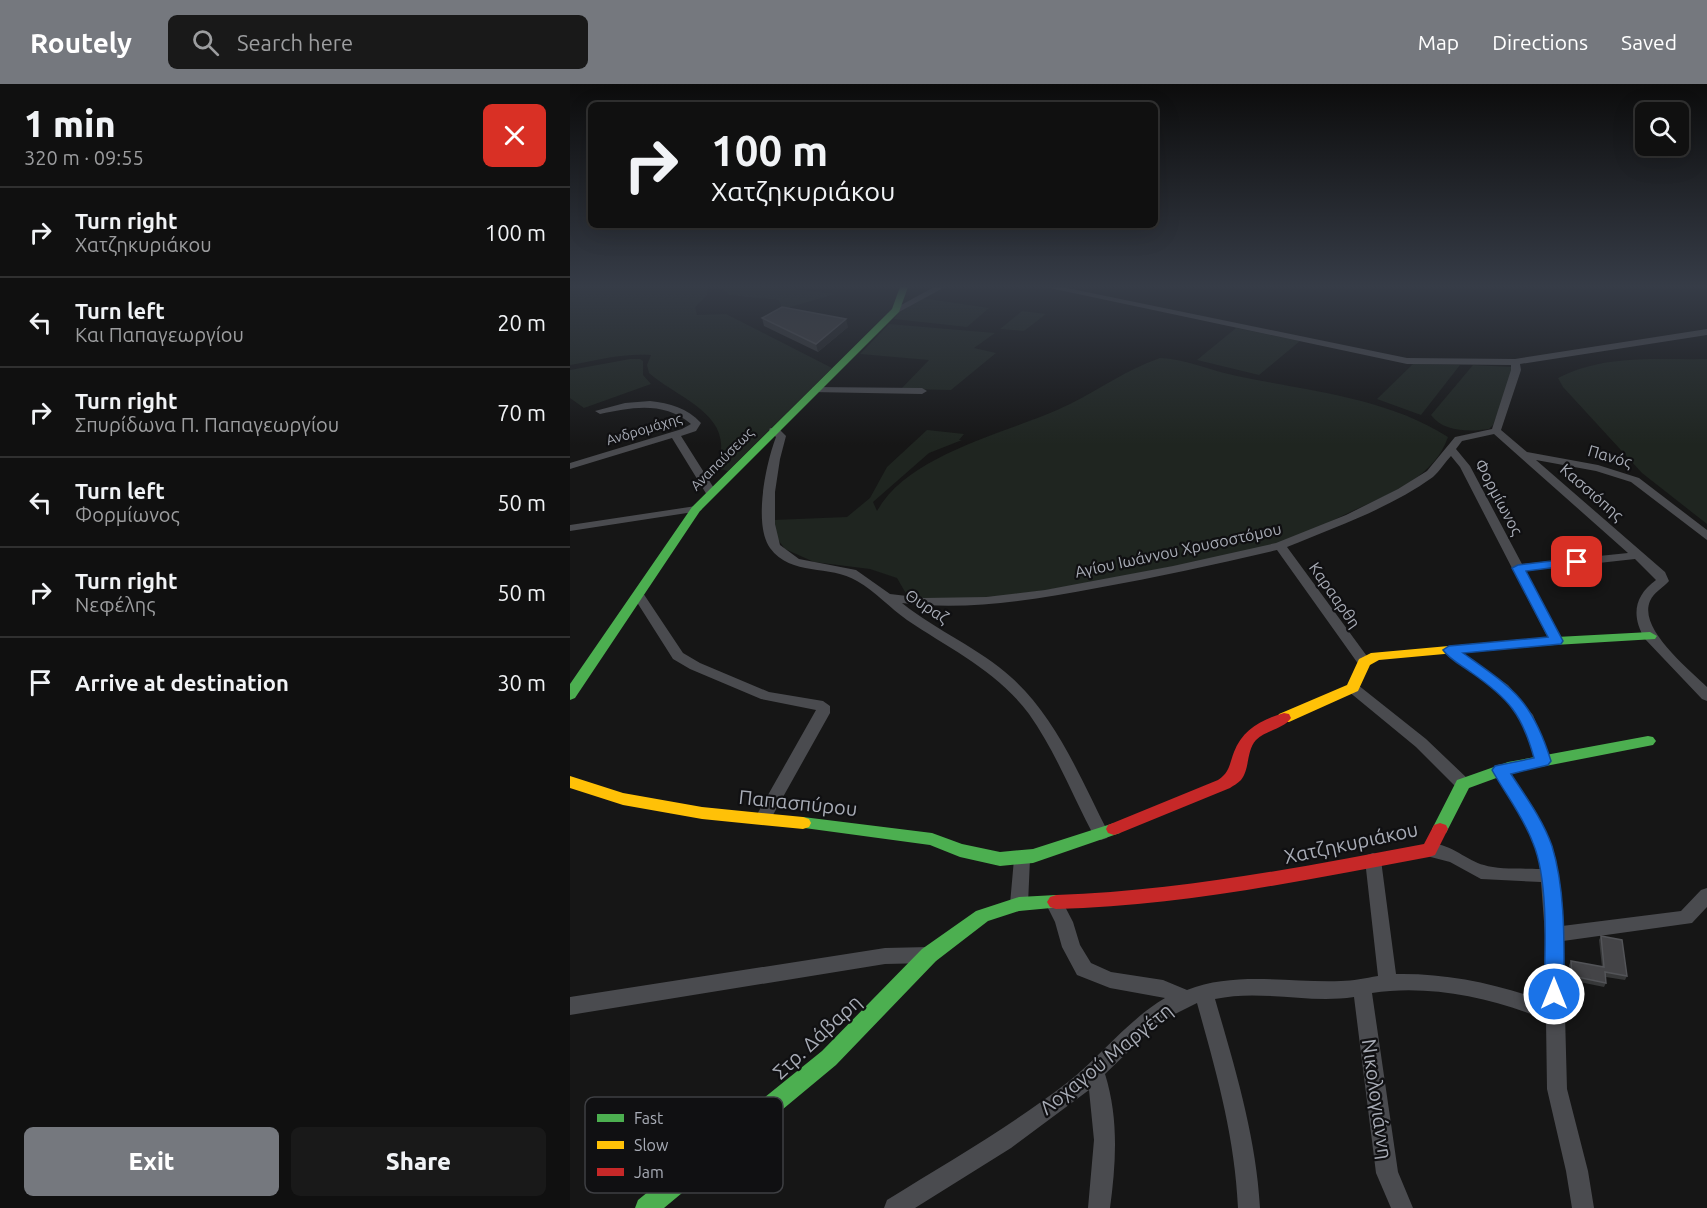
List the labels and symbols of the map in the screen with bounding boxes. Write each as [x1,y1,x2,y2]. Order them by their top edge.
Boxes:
street label: Ανδρομάχης [604,410,684,448]
street label: Αναπαύσεως [687,424,757,494]
street label: Πανός [1586,441,1634,472]
street label: Φορμίωνος [1471,456,1527,539]
street label: Κασσιόπης [1556,460,1627,525]
street label: Αγίου Ιωάννου Χρυσοστόμου [1073,519,1283,581]
pin [1551,536,1602,587]
street label: Καρααρθη [1306,559,1364,631]
street label: Θυραζ [902,586,953,628]
street label: Παπασπύρου [738,785,859,820]
street label: Χατζηκυριάκου [1282,817,1420,868]
position arrow [1522,962,1586,1026]
street label: Στρ. Δάβαρη [768,990,866,1083]
street label: Λοχαγού Μαργέτη [1035,998,1177,1119]
street label: Νικολογιάννη [1358,1037,1397,1161]
legend [585,1097,783,1193]
text: Fast [634,1109,664,1127]
text: Slow [634,1136,669,1154]
text: Jam [634,1163,664,1181]

